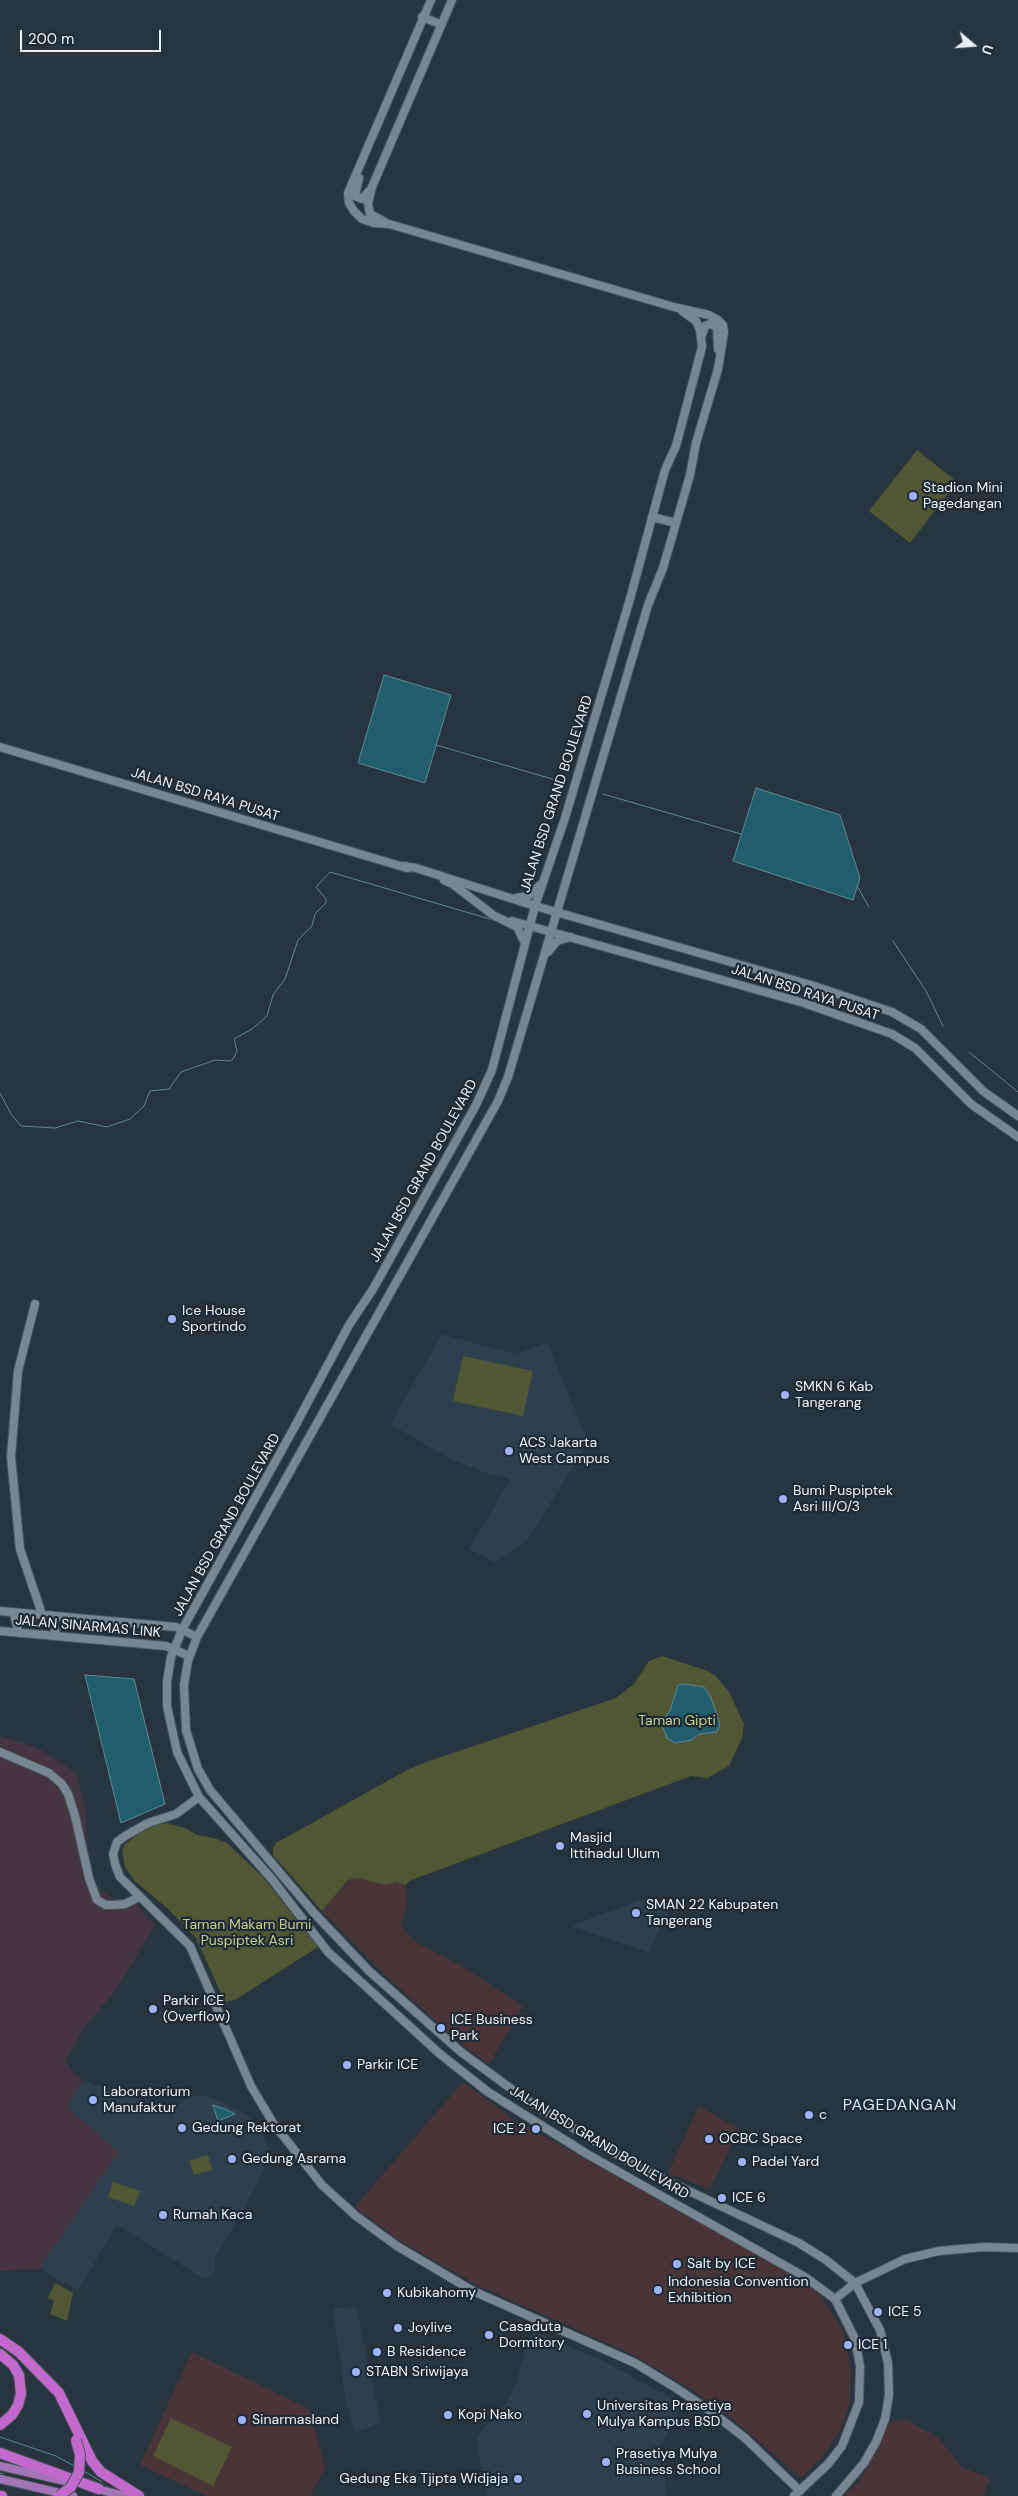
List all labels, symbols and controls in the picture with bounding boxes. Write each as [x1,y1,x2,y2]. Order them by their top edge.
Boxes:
scale bar [22,20,164,52]
north arrow [948,20,998,70]
text: 200 m [28,29,74,49]
text: U [977,42,997,57]
place label: Stadion Mini Pagedangan [923,480,1003,512]
marker: Stadion Mini Pagedangan [907,490,919,502]
street label: JALAN BSD GRAND BOULEVARD [517,693,597,895]
street label: JALAN BSD RAYA PUSAT [129,764,281,826]
street label: JALAN BSD RAYA PUSAT [729,961,881,1025]
street label: JALAN BSD GRAND BOULEVARD [367,1077,481,1265]
place label: Ice House Sportindo [182,1303,246,1335]
marker: Ice House Sportindo [166,1313,178,1325]
place label: SMKN 6 Kab Tangerang [795,1379,873,1411]
marker: SMKN 6 Kab Tangerang [779,1389,791,1401]
street label: JALAN BSD GRAND BOULEVARD [170,1431,284,1619]
place label: ACS Jakarta West Campus [519,1435,610,1468]
marker: ACS Jakarta West Campus [503,1445,515,1457]
place label: Bumi Puspiptek Asri III/O/3 [793,1483,893,1515]
marker: Bumi Puspiptek Asri III/O/3 [777,1493,789,1505]
street label: JALAN SINARMAS LINK [15,1612,161,1642]
park label: Taman Gipti [638,1713,716,1729]
place label: Masjid Ittihadul Ulum [570,1830,660,1862]
marker: Masjid Ittihadul Ulum [554,1840,566,1852]
place label: SMAN 22 Kabupaten Tangerang [646,1897,778,1930]
marker: SMAN 22 Kabupaten Tangerang [630,1907,642,1919]
park label: Taman Makam Bumi Puspiptek Asri [183,1917,311,1950]
place label: Parkir ICE (Overflow) [163,1993,230,2025]
marker: Parkir ICE (Overflow) [147,2003,159,2015]
place label: ICE Business Park [451,2012,533,2044]
marker: ICE Business Park [435,2022,447,2034]
place label: Parkir ICE [357,2057,418,2073]
marker: Parkir ICE [341,2059,353,2071]
street label: JALAN BSD GRAND BOULEVARD [506,2083,692,2203]
place label: Laboratorium Manufaktur [103,2084,190,2116]
marker: Laboratorium Manufaktur [87,2094,99,2106]
district label: PAGEDANGAN [841,2096,959,2116]
place label: c [819,2107,827,2123]
marker: c [803,2109,815,2121]
place label: Gedung Rektorat [192,2120,302,2136]
place label: ICE 2 [493,2121,526,2137]
marker: Gedung Rektorat [176,2122,188,2134]
marker: ICE 2 [530,2123,542,2135]
place label: OCBC Space [719,2131,803,2147]
marker: OCBC Space [703,2133,715,2145]
place label: Gedung Asrama [242,2151,346,2167]
marker: Gedung Asrama [226,2153,238,2165]
place label: Padel Yard [752,2154,819,2170]
marker: Padel Yard [736,2156,748,2168]
place label: ICE 6 [732,2190,766,2206]
marker: ICE 6 [716,2192,728,2204]
place label: Rumah Kaca [173,2207,252,2223]
marker: Rumah Kaca [157,2209,169,2221]
place label: Salt by ICE [687,2256,756,2272]
marker: Salt by ICE [671,2258,683,2270]
place label: Indonesia Convention Exhibition [668,2274,809,2306]
marker: Indonesia Convention Exhibition [652,2284,664,2296]
place label: Kubikahomy [397,2285,476,2301]
marker: Kubikahomy [381,2287,393,2299]
place label: ICE 5 [888,2304,921,2320]
marker: ICE 5 [872,2306,884,2318]
place label: Casaduta Dormitory [499,2319,565,2352]
place label: Joylive [408,2320,452,2336]
marker: Joylive [392,2322,404,2334]
marker: Casaduta Dormitory [483,2329,495,2341]
place label: ICE 1 [858,2337,887,2353]
marker: ICE 1 [842,2339,854,2351]
place label: B Residence [387,2344,466,2360]
marker: B Residence [371,2346,383,2358]
place label: STABN Sriwijaya [366,2364,468,2380]
marker: STABN Sriwijaya [350,2366,362,2378]
place label: Universitas Prasetiya Mulya Kampus BSD [597,2398,731,2430]
place label: Kopi Nako [458,2407,522,2423]
marker: Universitas Prasetiya Mulya Kampus BSD [581,2408,593,2420]
marker: Kopi Nako [442,2409,454,2421]
place label: Sinarmasland [252,2412,339,2428]
marker: Sinarmasland [236,2414,248,2426]
place label: Prasetiya Mulya Business School [616,2446,721,2478]
marker: Prasetiya Mulya Business School [600,2456,612,2468]
place label: Gedung Eka Tjipta Widjaja [339,2471,508,2487]
marker: Gedung Eka Tjipta Widjaja [512,2473,524,2485]

